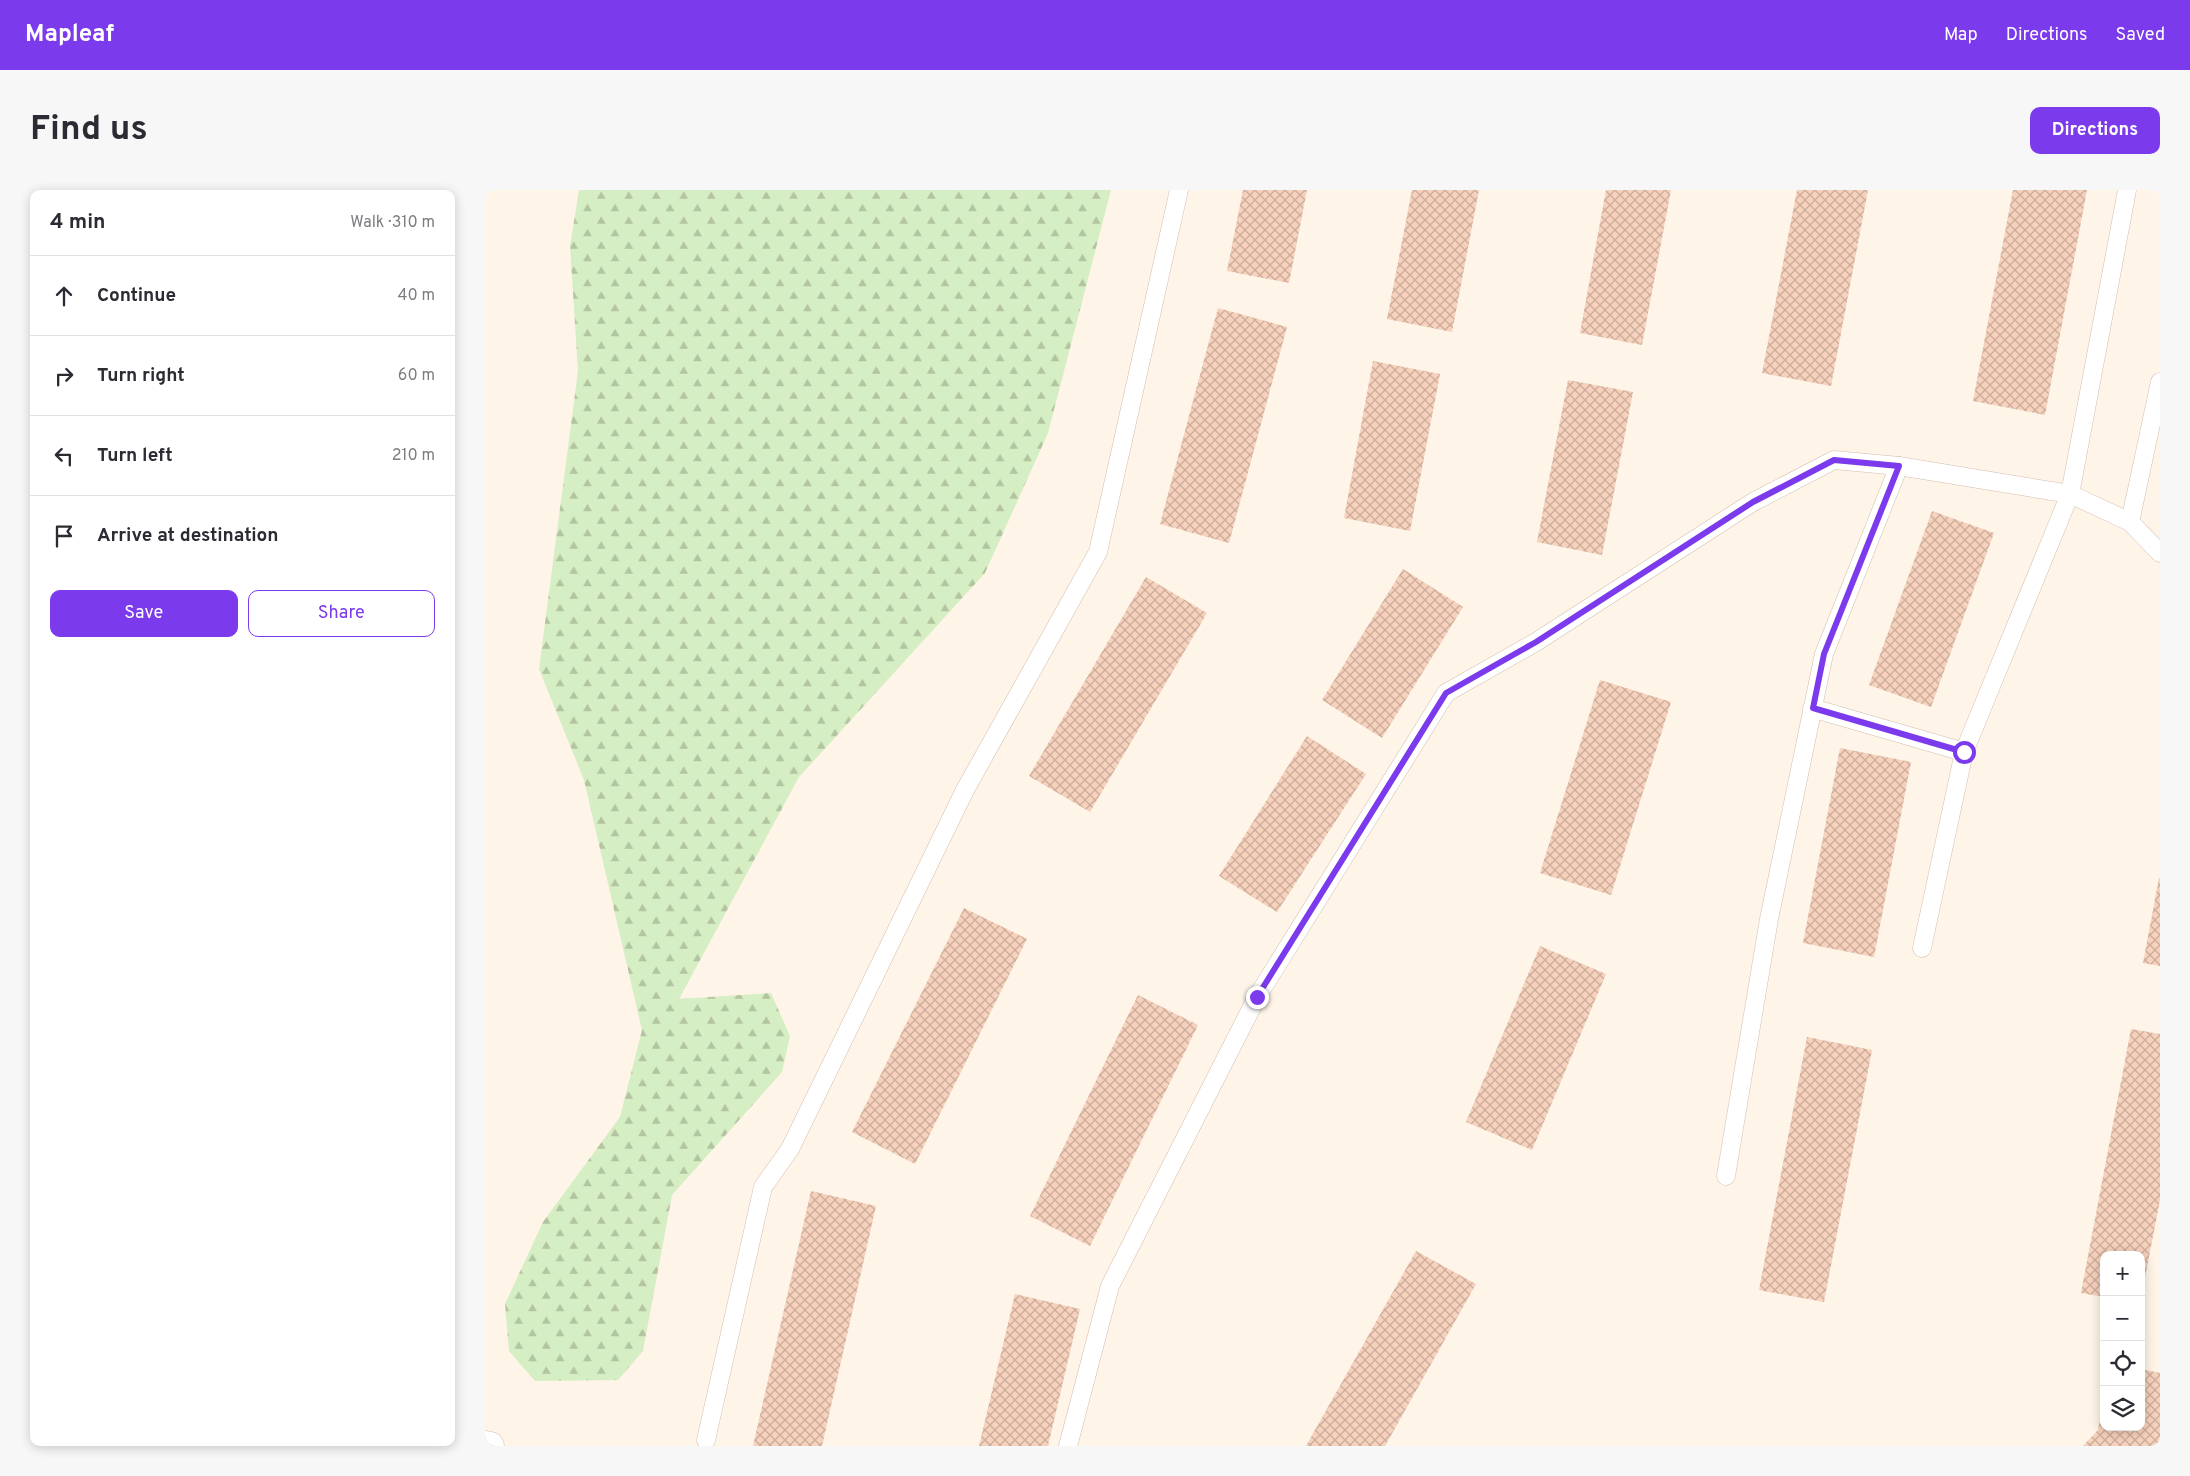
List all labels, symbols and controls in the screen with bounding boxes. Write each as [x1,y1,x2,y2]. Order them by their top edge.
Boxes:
text: Mapleaf [25,20,114,50]
text: Map [1944,24,1978,47]
text: Directions [2006,24,2088,47]
text: Saved [2116,24,2165,47]
button: Directions [2030,107,2160,154]
text: Find us [30,108,148,152]
text: 4 min [50,209,106,236]
text: Walk · 310 m [350,213,435,233]
icon: ahead [50,282,78,310]
text: Continue [97,284,176,308]
text: 40 m [397,286,435,306]
icon: right [50,362,78,390]
text: Turn right [97,364,185,388]
text: 60 m [398,366,435,386]
icon: left [50,442,78,470]
text: Turn left [97,444,173,468]
text: 210 m [392,446,435,466]
icon: arrive [50,522,78,550]
text: Arrive at destination [97,524,278,548]
button: Save [50,590,238,637]
button: Share [248,590,435,637]
route start [1953,741,1976,764]
route end [1246,986,1269,1009]
map controls [2100,1251,2145,1431]
button: + [2100,1251,2145,1296]
button: − [2100,1296,2145,1341]
button: locate [2100,1341,2145,1386]
button: layers [2100,1386,2145,1431]

